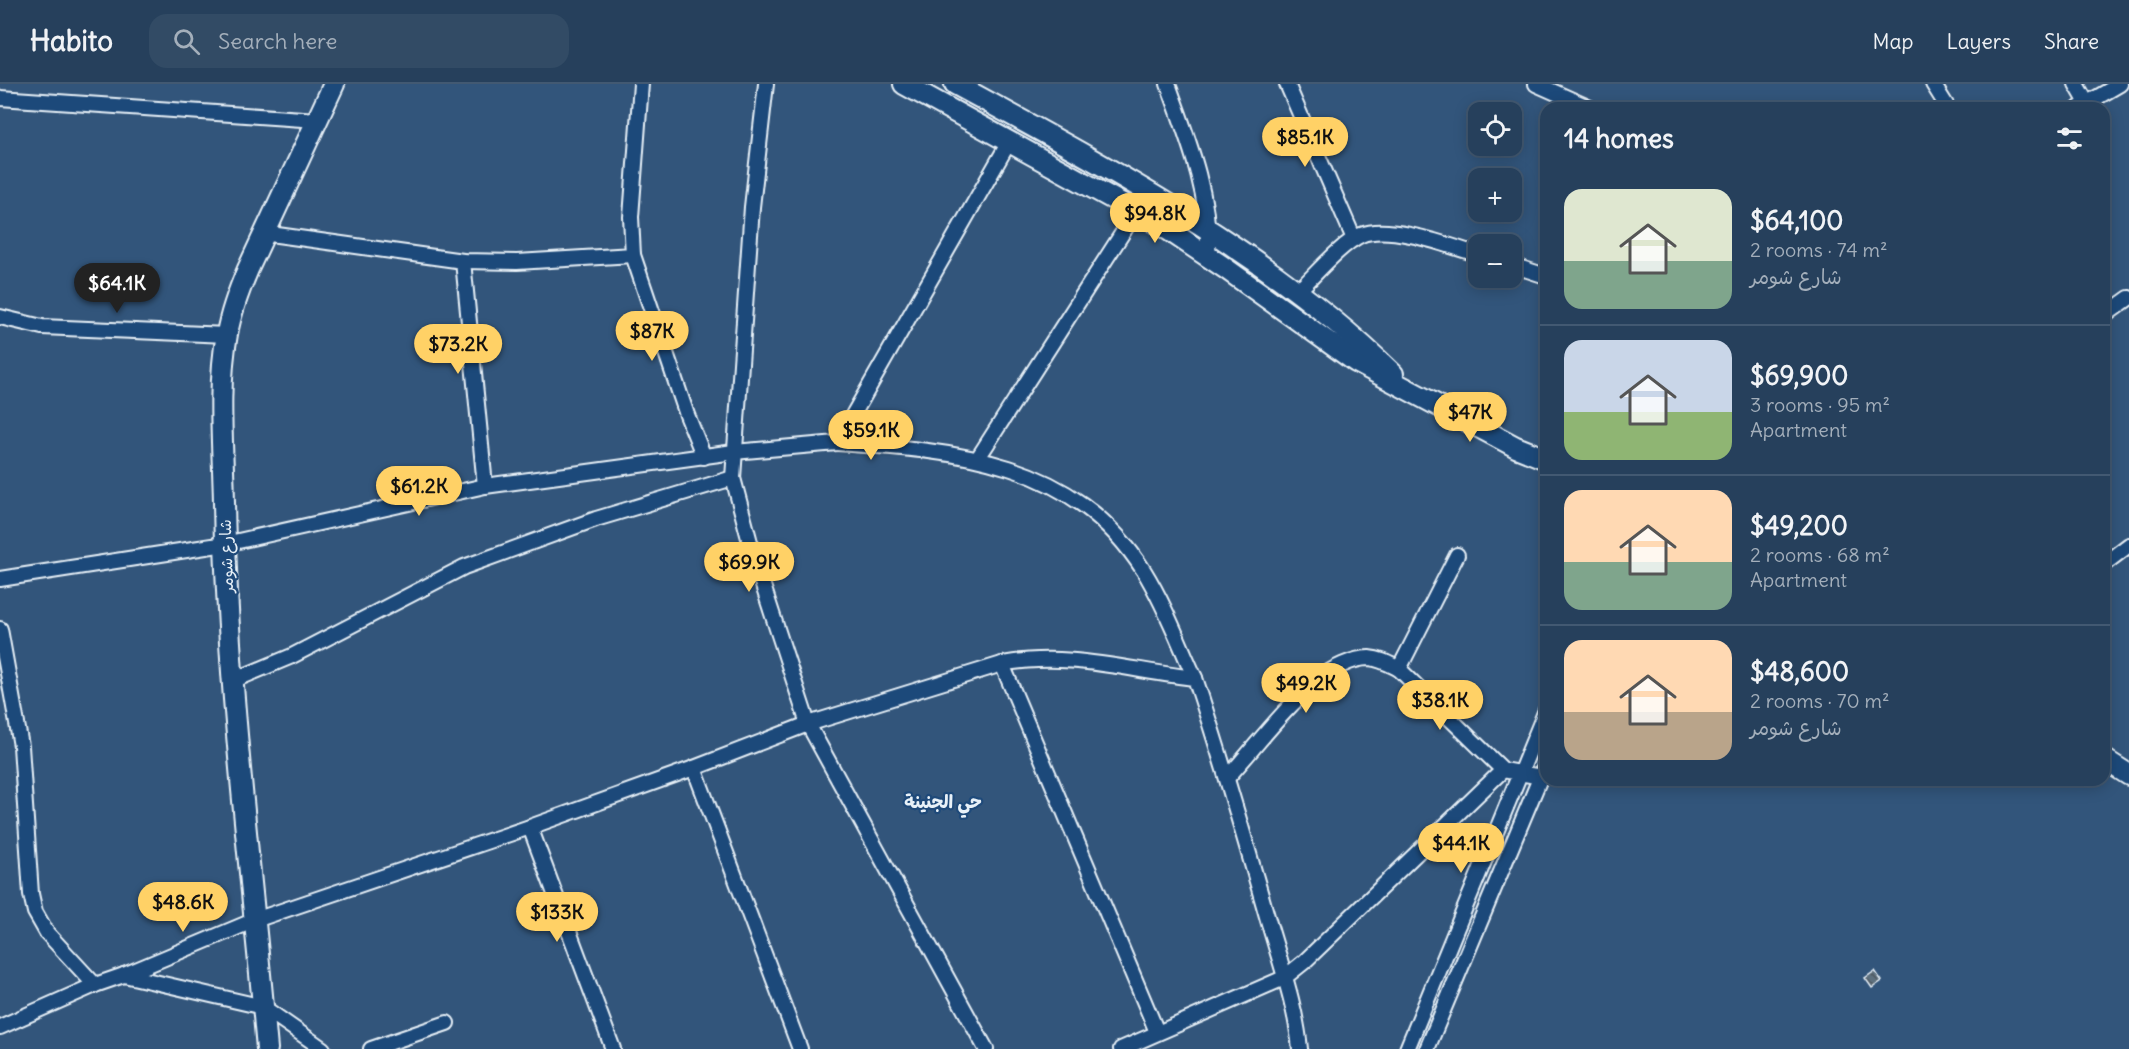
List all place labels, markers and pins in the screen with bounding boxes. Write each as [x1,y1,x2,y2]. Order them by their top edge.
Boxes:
pin: $85.1K [1256,117,1354,168]
pin: $94.8K [1106,193,1204,244]
pin: $64.1K [68,263,166,314]
pin: $87K [616,311,688,362]
pin: $73.2K [409,324,507,375]
pin: $47K [1434,392,1506,443]
pin: $59.1K [822,410,920,461]
pin: $61.2K [370,466,468,517]
pin: $69.9K [700,542,798,593]
pin: $49.2K [1257,663,1355,714]
pin: $38.1K [1391,680,1489,731]
pin: $44.1K [1412,823,1510,874]
pin: $48.6K [134,882,232,933]
pin: $133K [515,892,599,943]

